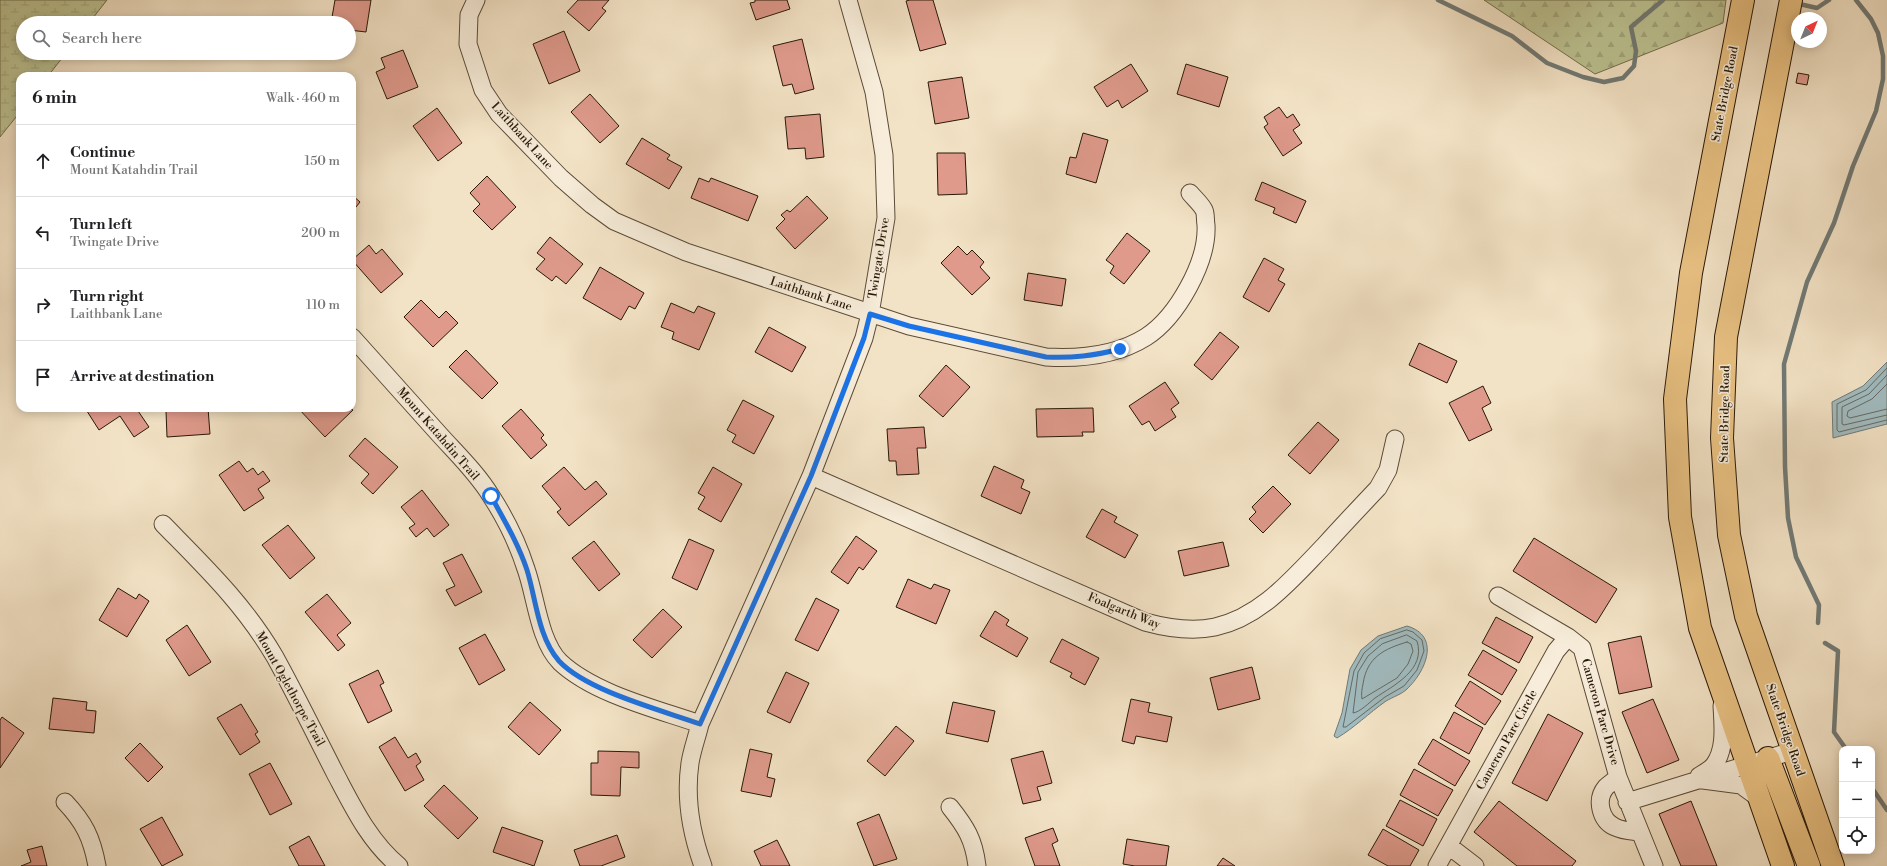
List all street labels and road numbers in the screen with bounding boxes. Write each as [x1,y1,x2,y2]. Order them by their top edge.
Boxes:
street label: State Bridge Road [1708,45,1742,143]
street label: Laithbank Lane [488,99,556,173]
street label: Twingate Drive [865,216,893,300]
street label: Laithbank Lane [768,274,854,314]
street label: State Bridge Road [1717,365,1733,463]
street label: Mount Katahdin Trail [394,385,483,484]
street label: Foalgarth Way [1085,590,1163,632]
street label: Mount Oglethorpe Trail [252,629,328,750]
street label: Cameron Parc Drive [1578,657,1622,767]
street label: State Bridge Road [1762,682,1808,779]
street label: Cameron Parc Circle [1473,687,1541,793]

